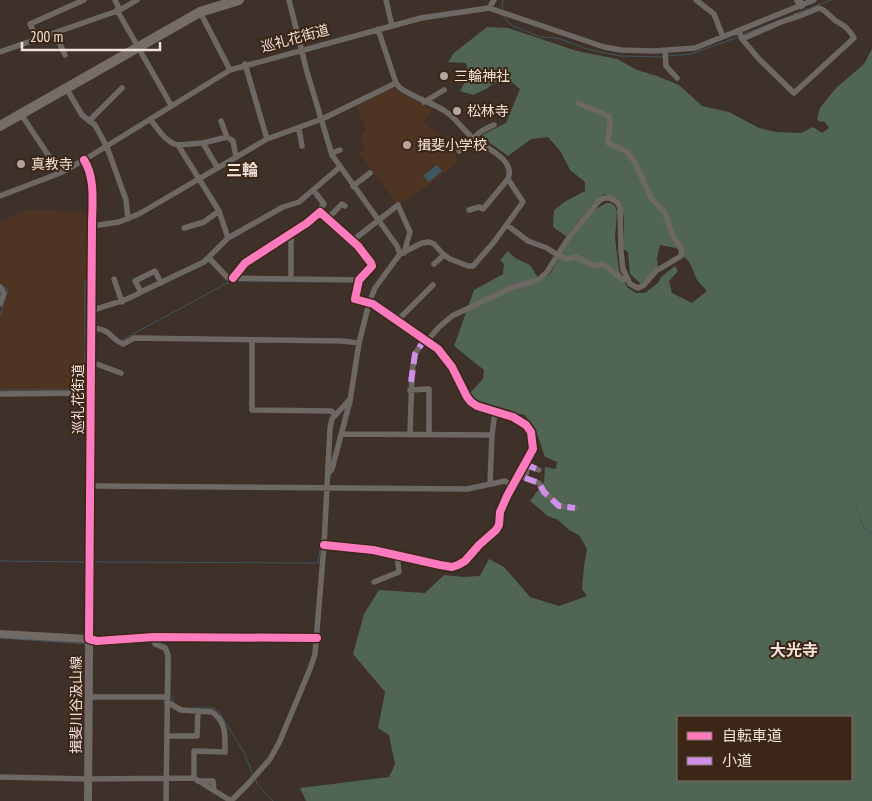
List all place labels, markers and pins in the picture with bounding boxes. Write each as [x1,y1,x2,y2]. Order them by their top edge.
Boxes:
place label: 三輪神社 [454,67,510,85]
marker: 三輪神社 [438,70,450,82]
place label: 松林寺 [467,102,509,120]
marker: 松林寺 [451,105,463,117]
place label: 揖斐小学校 [417,136,487,154]
marker: 揖斐小学校 [401,139,413,151]
place label: 真教寺 [31,155,73,173]
marker: 真教寺 [15,158,27,170]

